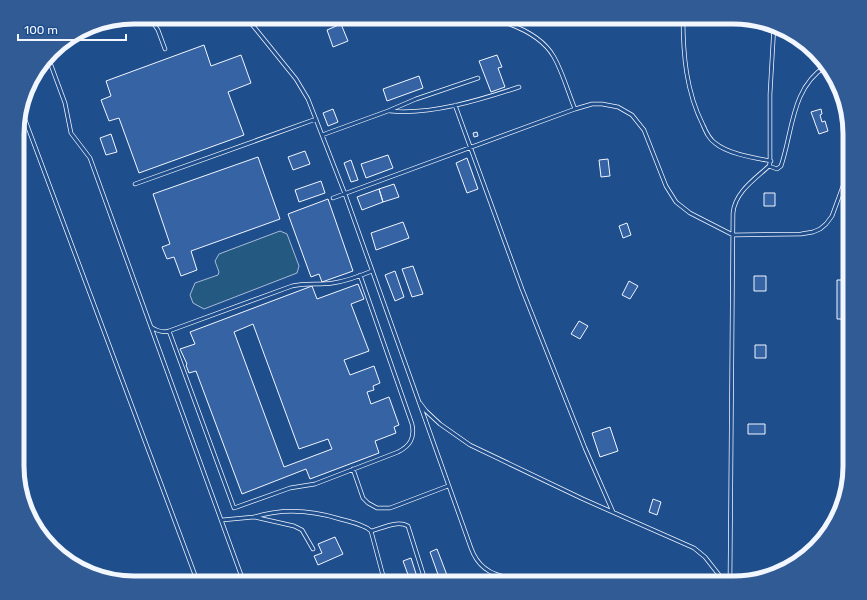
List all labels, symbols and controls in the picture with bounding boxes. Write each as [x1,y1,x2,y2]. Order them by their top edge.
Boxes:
scale bar [18,16,126,42]
text: 100 m [24,23,58,37]

